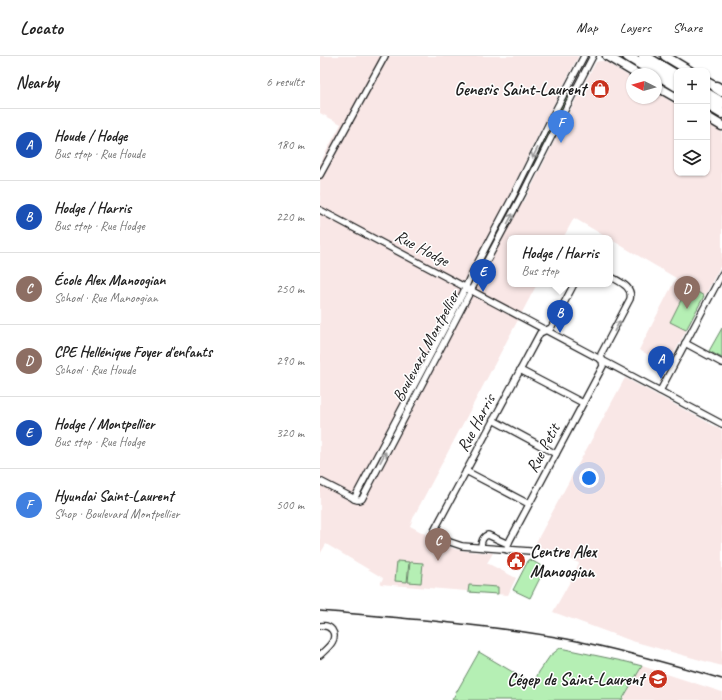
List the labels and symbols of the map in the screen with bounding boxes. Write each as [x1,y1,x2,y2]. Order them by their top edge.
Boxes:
north arrow [626,68,662,104]
shop icon: Genesis Saint-Laurent [589,78,611,100]
place label: Genesis Saint-Laurent [455,79,588,100]
pin: F [548,110,574,143]
one-way arrow [530,147,538,159]
one-way arrow [506,213,514,225]
street label: Rue Hodge [391,225,454,272]
pin: E [470,259,496,292]
pin: D [674,276,700,309]
street label: Boulevard Montpellier [388,285,465,405]
pin: B [547,300,573,333]
one-way arrow [613,320,621,332]
pin: A [648,346,674,379]
street label: Rue Harris [452,389,501,455]
street label: Rue Petit [521,418,566,476]
one-way arrow [380,452,388,464]
your location [579,468,599,488]
pin: C [425,528,451,561]
place label: Centre Alex Manoogian [530,541,599,582]
public building icon: Centre Alex Manoogian [505,550,527,572]
school or university icon: Cégep de Saint-Laurent [647,668,669,690]
place label: Cégep de Saint-Laurent [507,669,646,690]

